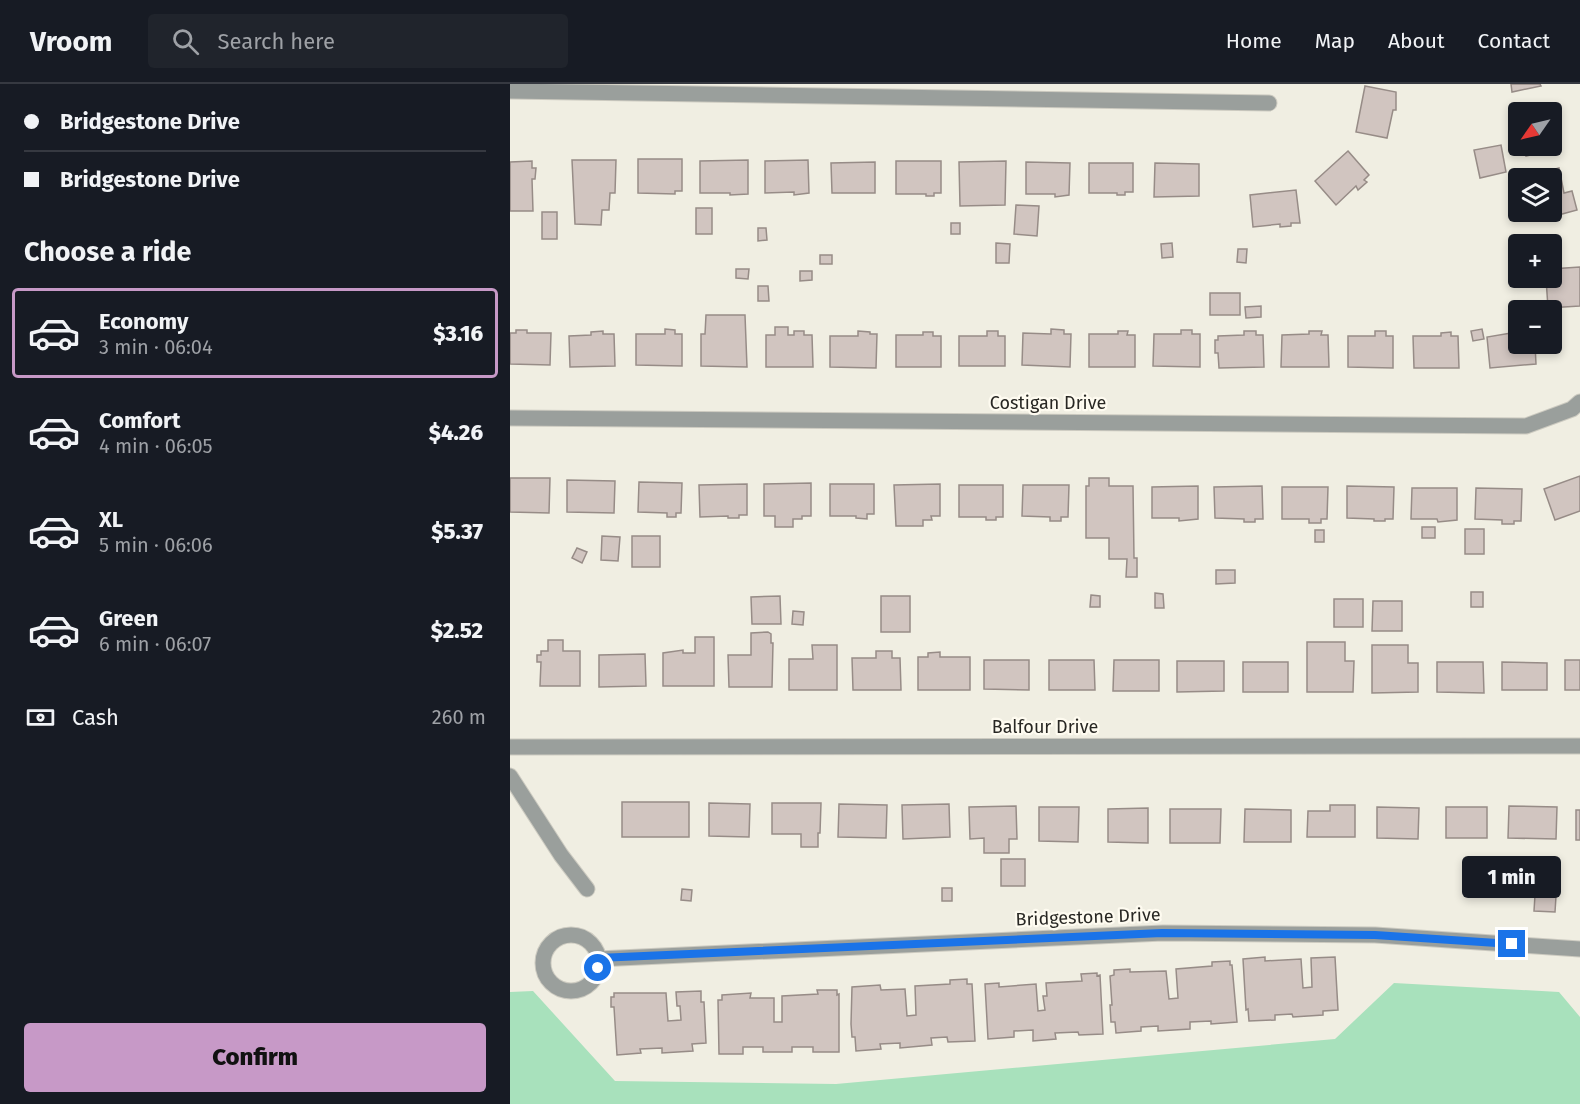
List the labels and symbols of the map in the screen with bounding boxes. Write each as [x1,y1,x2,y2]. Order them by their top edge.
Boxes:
north arrow [1508,102,1562,156]
street label: Costigan Drive [990,392,1106,414]
street label: Balfour Drive [992,716,1098,738]
callout: 1 min [1462,857,1562,899]
street label: Bridgestone Drive [1015,903,1161,931]
route end [1498,930,1525,957]
route start [584,954,611,981]

